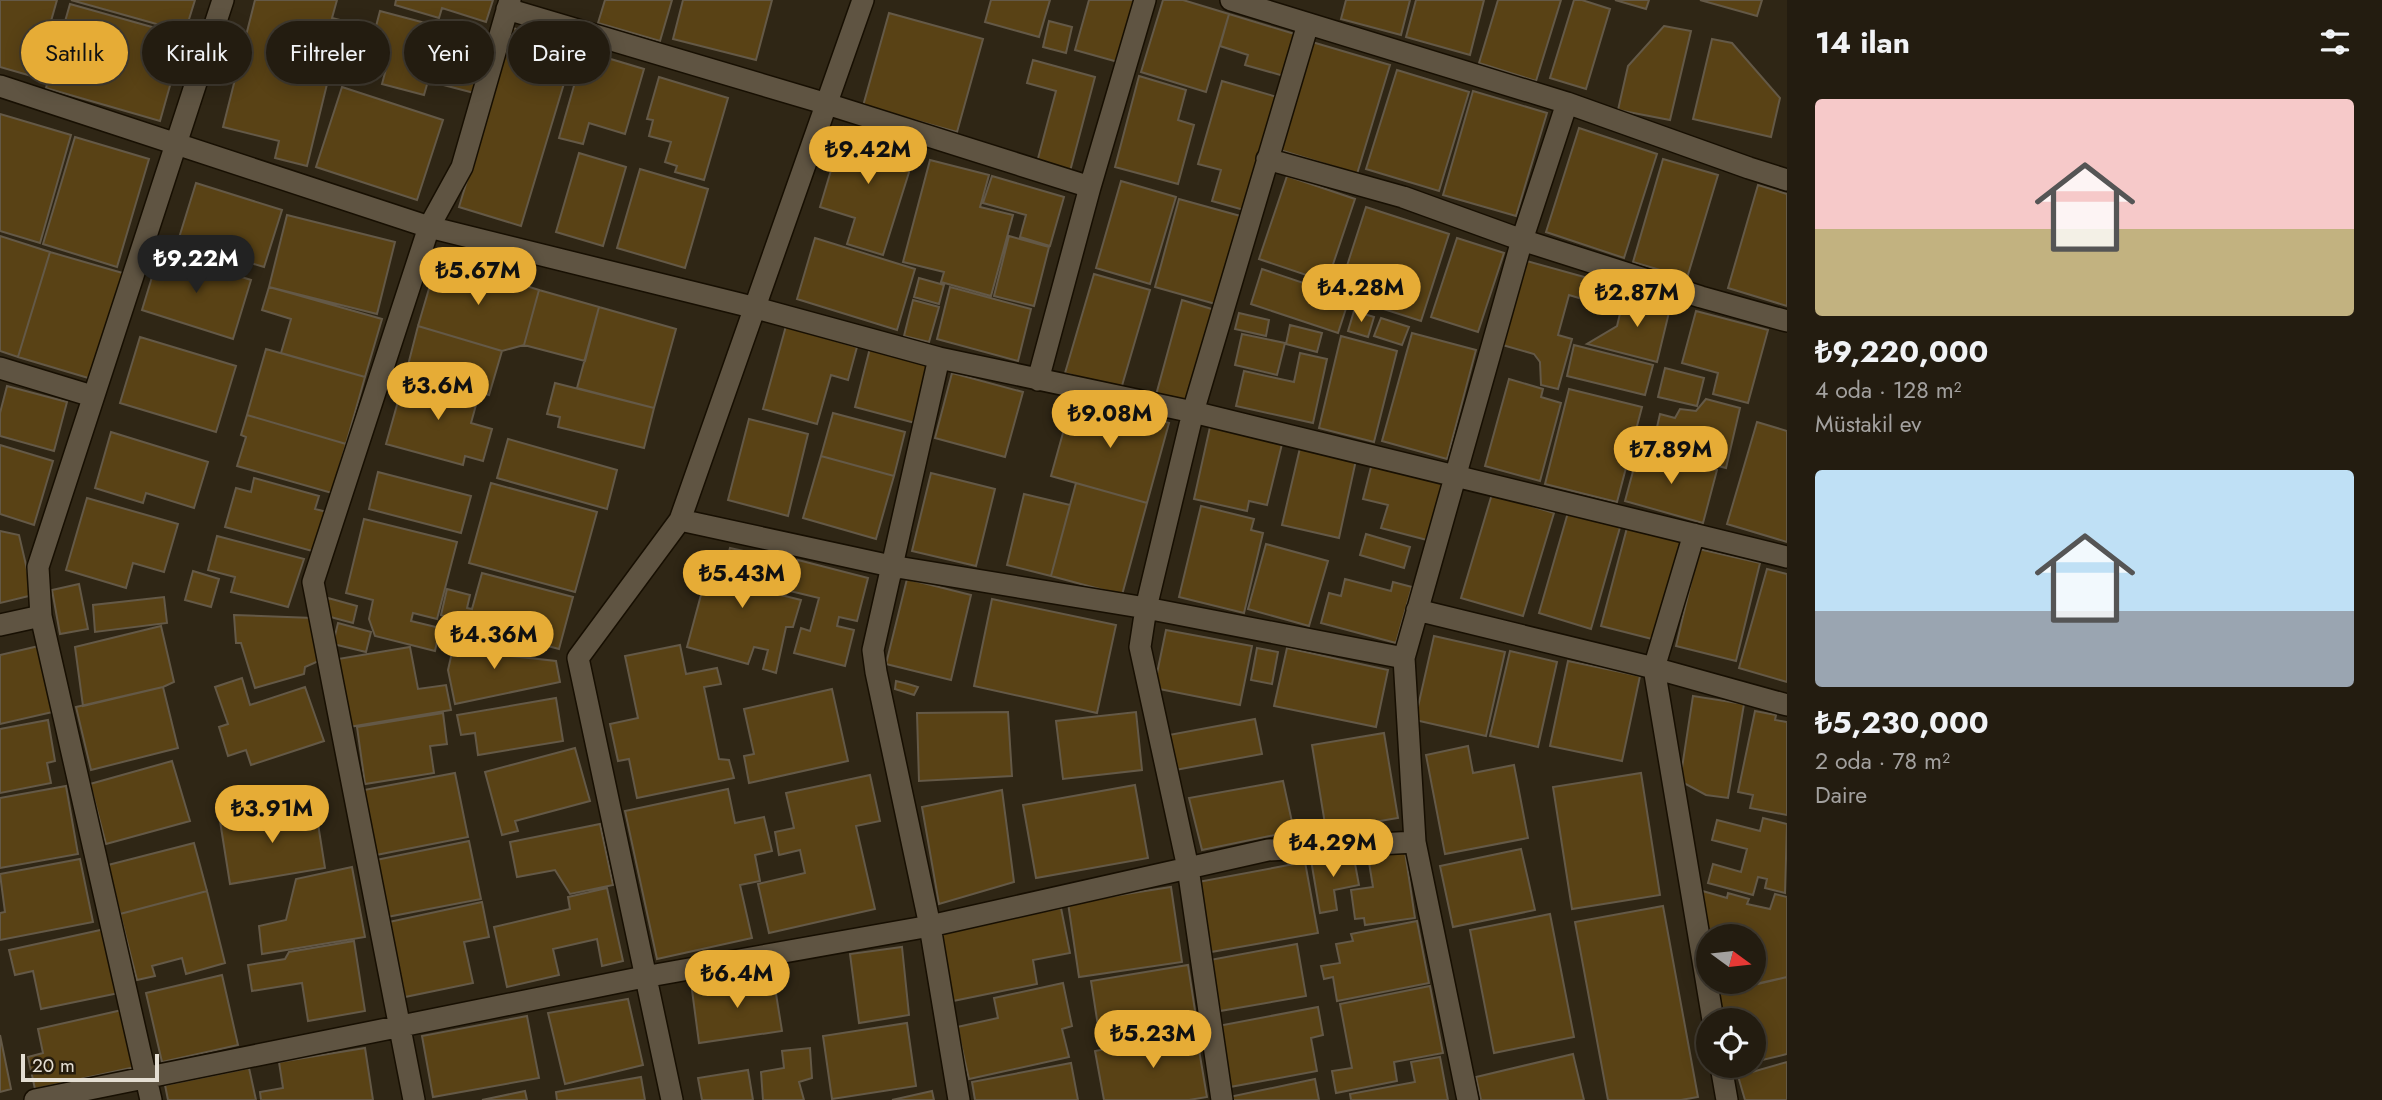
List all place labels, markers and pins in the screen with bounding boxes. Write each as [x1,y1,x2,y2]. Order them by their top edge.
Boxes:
pin: ₺9.42M [811,127,925,186]
pin: ₺9.22M [139,236,253,295]
pin: ₺5.67M [421,247,535,307]
pin: ₺4.28M [1304,264,1418,324]
pin: ₺2.87M [1580,270,1694,329]
pin: ₺3.6M [389,362,487,422]
pin: ₺9.08M [1053,391,1167,450]
pin: ₺7.89M [1614,426,1728,486]
pin: ₺5.43M [685,550,799,610]
pin: ₺4.36M [437,612,551,671]
pin: ₺3.91M [215,786,329,845]
pin: ₺4.29M [1276,820,1390,879]
pin: ₺6.4M [688,950,786,1010]
pin: ₺5.23M [1096,1010,1210,1070]

